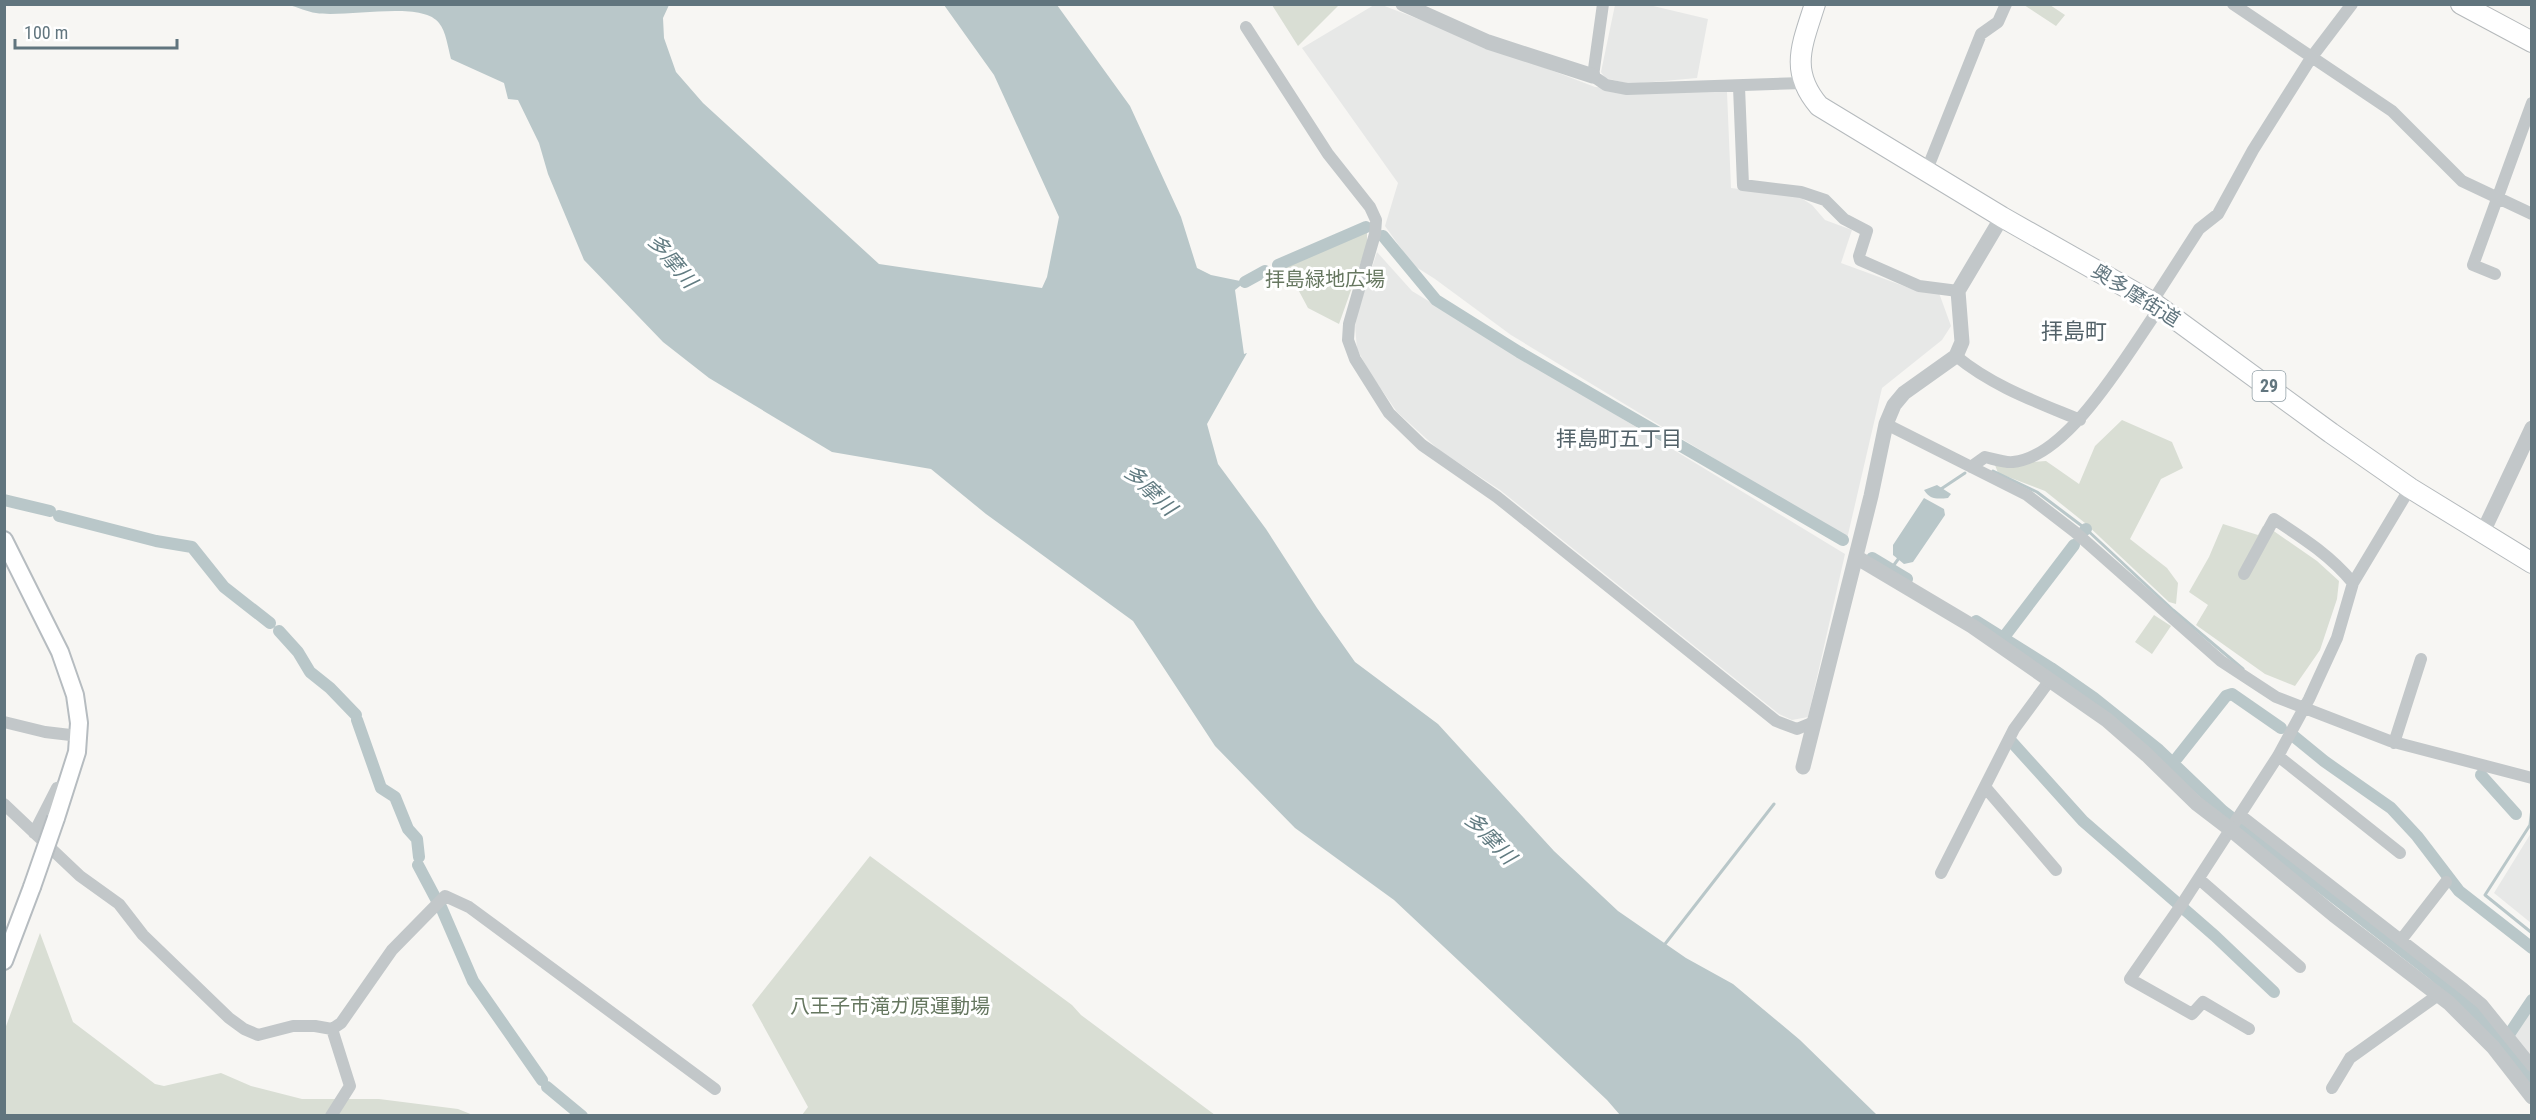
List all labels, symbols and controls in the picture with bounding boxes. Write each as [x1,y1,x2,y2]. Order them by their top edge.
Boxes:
scale bar [15,12,177,50]
text: 100 m [24,22,68,43]
water label: 多摩川 [643,229,703,294]
street label: 奥多摩街道 [2087,258,2185,332]
park label: 拝島緑地広場 [1265,267,1385,291]
district label: 拝島町 [2041,319,2107,344]
road number: 29 [2252,371,2286,401]
district label: 拝島町五丁目 [1556,427,1682,451]
water label: 多摩川 [1119,459,1182,522]
water label: 多摩川 [1459,807,1522,870]
park label: 八王子市滝ガ原運動場 [790,994,990,1018]

